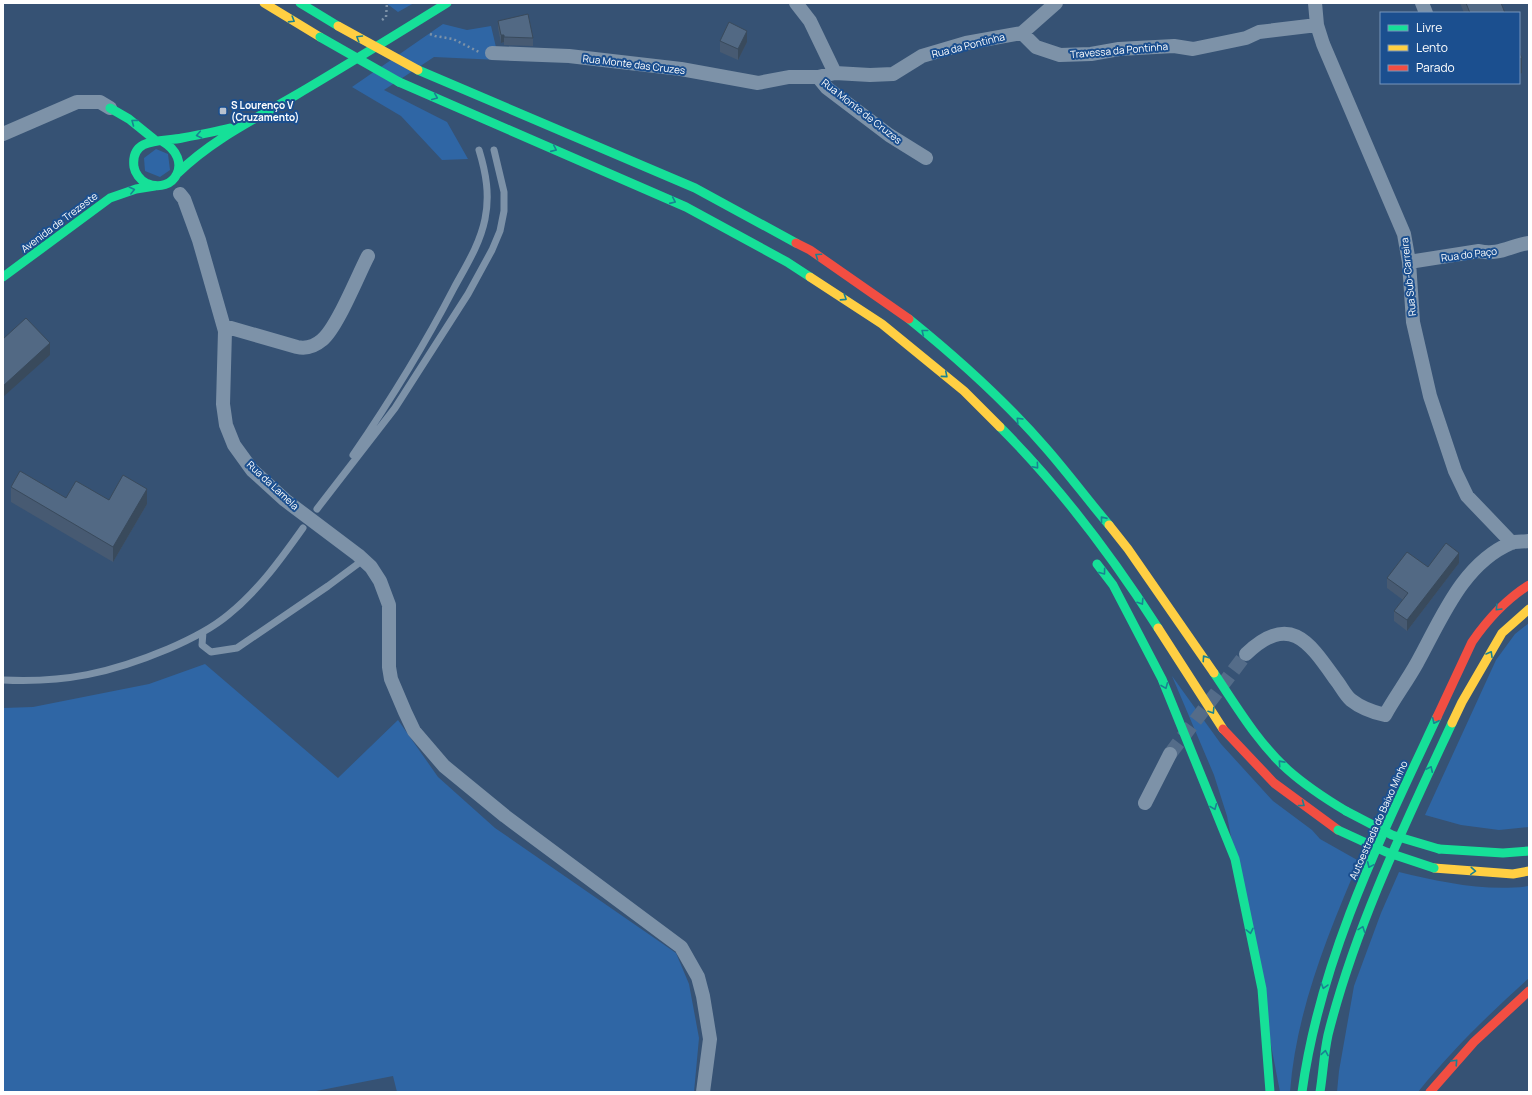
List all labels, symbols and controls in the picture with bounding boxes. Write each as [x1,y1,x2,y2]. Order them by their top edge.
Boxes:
legend [1380,12,1520,84]
one-way arrow [288,15,295,23]
text: Livre [1416,19,1442,36]
street label: Rua da Pontinha [930,29,1006,61]
one-way arrow [356,36,363,43]
street label: Travessa da Pontinha [1070,39,1168,61]
text: Lento [1416,39,1448,56]
street label: Rua Monte das Cruzes [582,51,686,77]
text: Parado [1416,59,1455,76]
street label: Rua Monte de Cruzes [819,75,905,147]
one-way arrow [430,92,438,100]
place label: S Lourenço V (Cruzamento) [231,98,299,124]
marker: S Lourenço V (Cruzamento) [218,106,228,116]
one-way arrow [131,120,138,127]
one-way arrow [196,130,202,138]
one-way arrow [549,144,557,152]
one-way arrow [129,187,135,195]
street label: Avenida de Trezeste [18,188,100,255]
one-way arrow [668,196,676,204]
street label: Rua Sub-Carreira [1397,237,1419,317]
street label: Rua do Paço [1440,244,1498,264]
one-way arrow [816,254,823,261]
one-way arrow [840,293,847,301]
one-way arrow [921,329,928,336]
one-way arrow [941,370,948,377]
one-way arrow [1016,417,1024,425]
street label: Rua da Lamela [244,457,302,513]
one-way arrow [1031,461,1038,469]
one-way arrow [1101,516,1108,523]
one-way arrow [1098,568,1106,575]
one-way arrow [1137,597,1144,604]
one-way arrow [1495,603,1503,611]
one-way arrow [1485,651,1492,658]
one-way arrow [1203,656,1210,663]
one-way arrow [1160,682,1168,690]
one-way arrow [1207,707,1215,714]
one-way arrow [1432,717,1440,724]
street label: Autoestrada do Baixo Minho [1345,758,1411,882]
one-way arrow [1279,760,1286,768]
one-way arrow [1425,766,1433,774]
one-way arrow [1297,799,1304,806]
one-way arrow [1209,803,1217,810]
one-way arrow [1367,860,1375,868]
one-way arrow [1470,866,1476,875]
one-way arrow [1358,926,1366,933]
one-way arrow [1245,928,1253,934]
one-way arrow [1320,983,1329,990]
one-way arrow [1320,1050,1329,1057]
one-way arrow [1450,1060,1457,1067]

